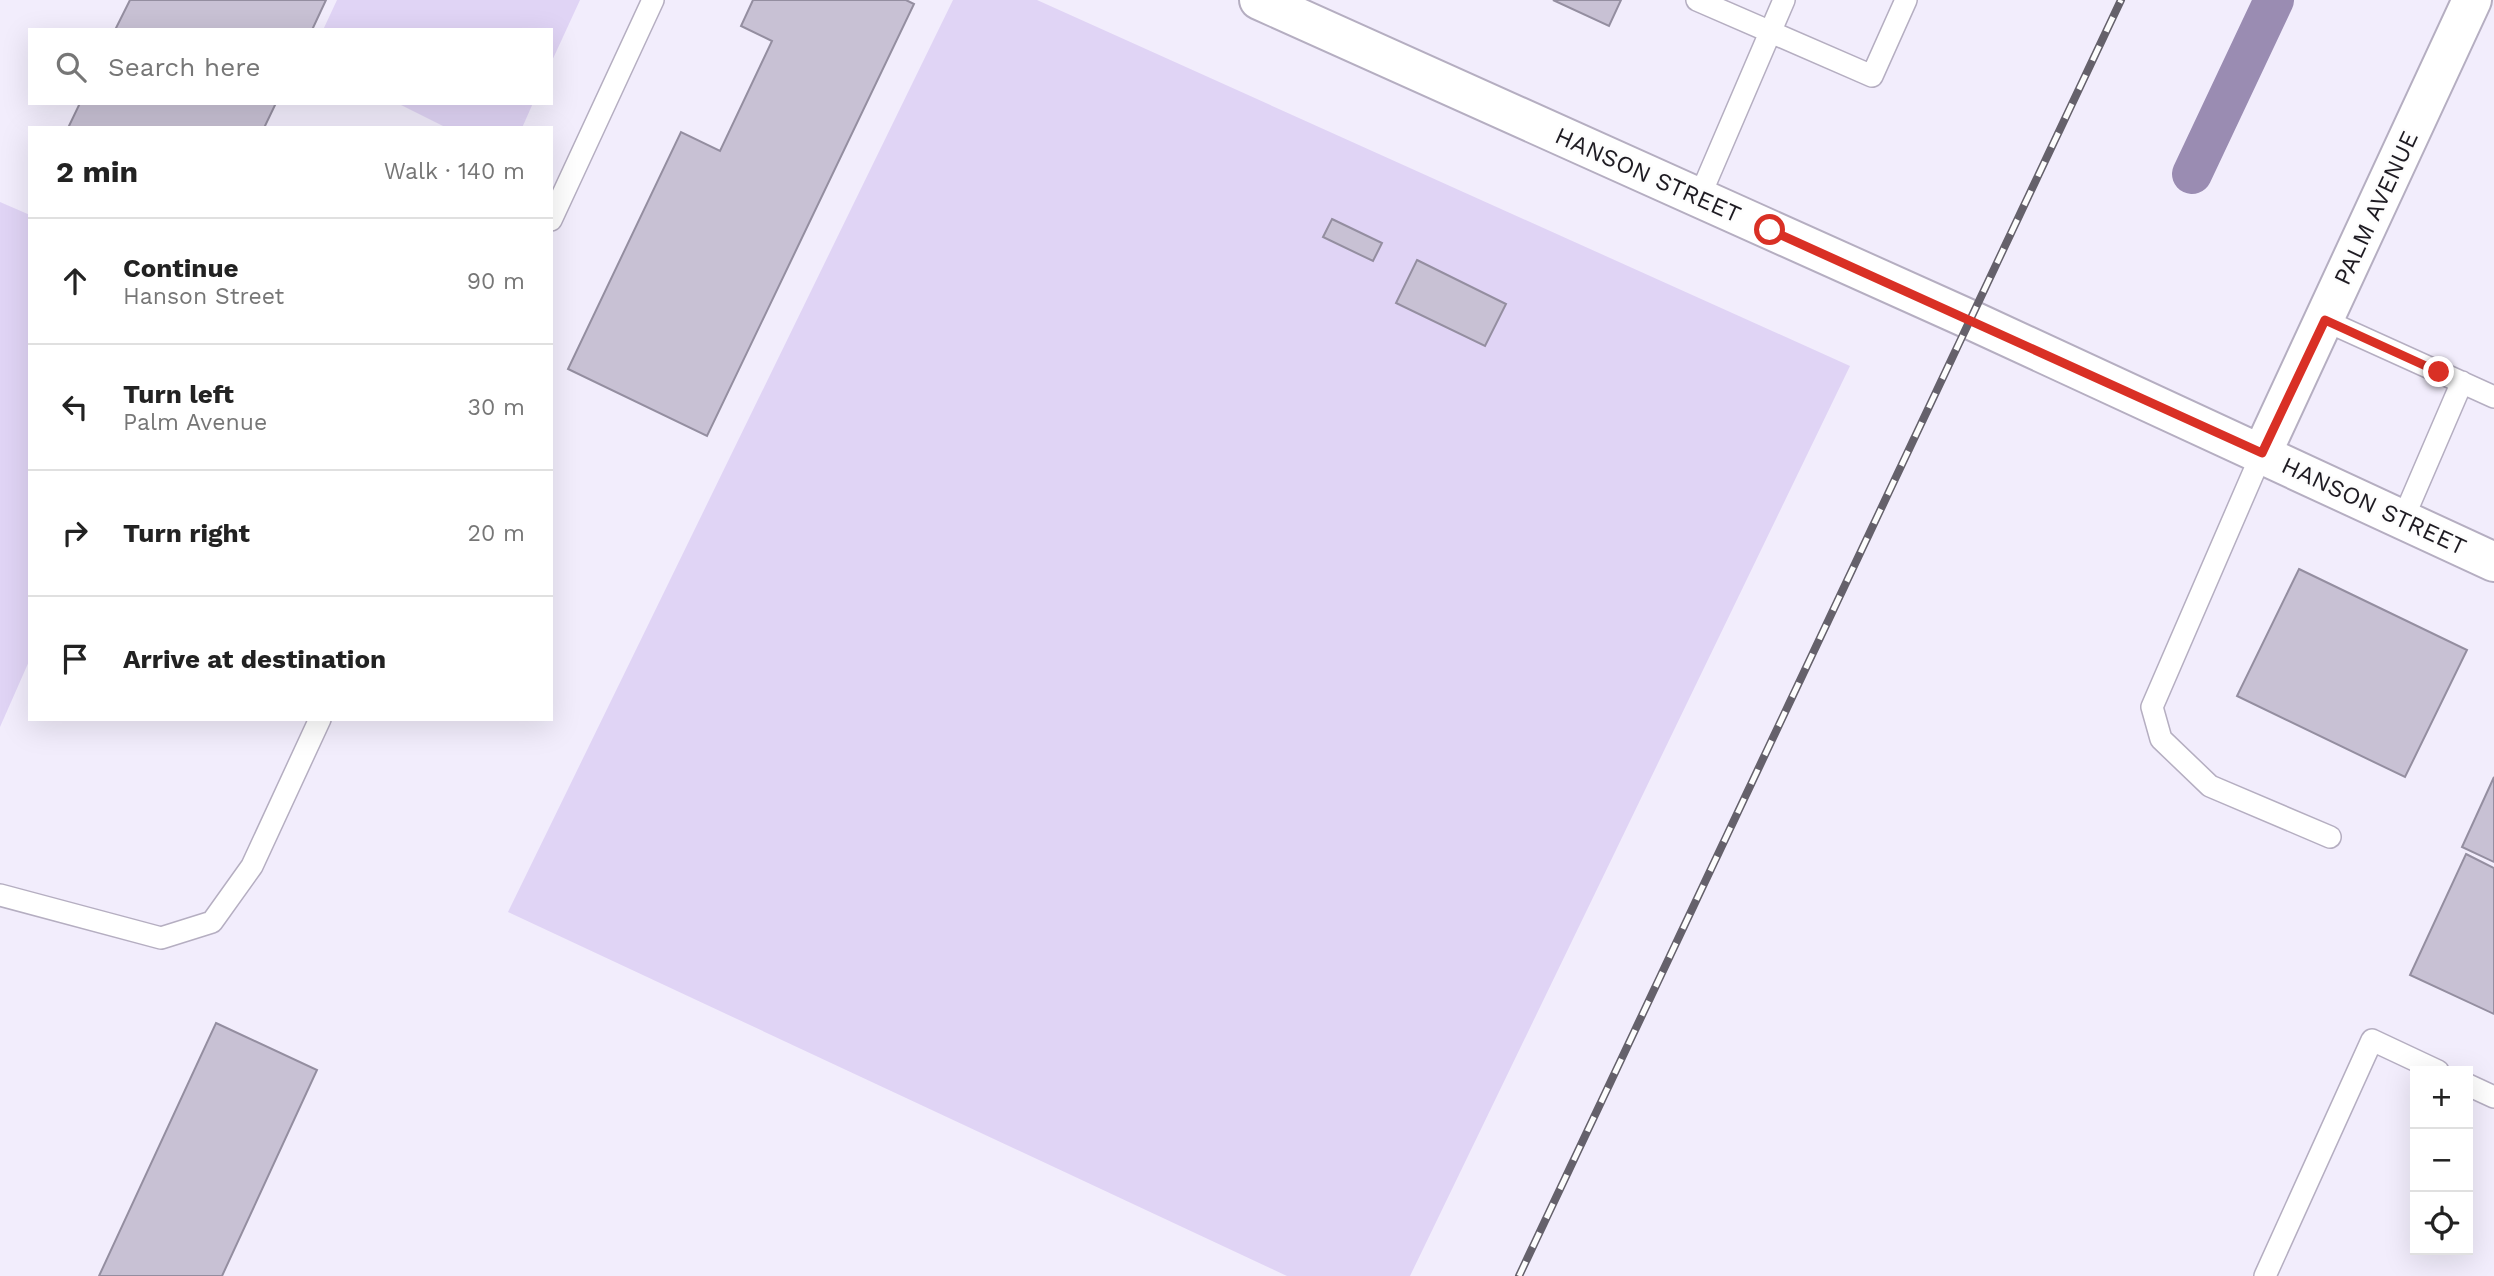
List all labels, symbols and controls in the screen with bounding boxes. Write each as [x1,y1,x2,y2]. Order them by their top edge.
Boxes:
search box [28,28,553,105]
icon: search [52,48,90,86]
text: Search here [108,52,260,82]
street label: HANSON STREET [1551,121,1745,229]
street label: PALM AVENUE [2328,127,2424,289]
text: 2 min [56,154,138,189]
text: Walk · 140 m [384,158,525,185]
route start [1754,214,1785,245]
text: Continue [123,253,239,283]
icon: ahead [56,262,94,300]
text: 90 m [467,268,525,295]
text: Hanson Street [123,283,284,310]
route end [2423,356,2454,387]
text: Turn left [123,379,234,409]
icon: left [56,388,94,426]
text: 30 m [468,394,525,421]
text: Palm Avenue [123,409,267,436]
street label: HANSON STREET [2277,451,2471,561]
icon: right [56,514,94,552]
text: Turn right [123,518,250,548]
text: 20 m [468,520,525,547]
icon: arrive [56,640,94,678]
text: Arrive at destination [123,644,386,674]
map controls [2410,1066,2473,1255]
button: + [2410,1066,2473,1129]
button: − [2410,1129,2473,1192]
button: locate [2410,1192,2473,1255]

